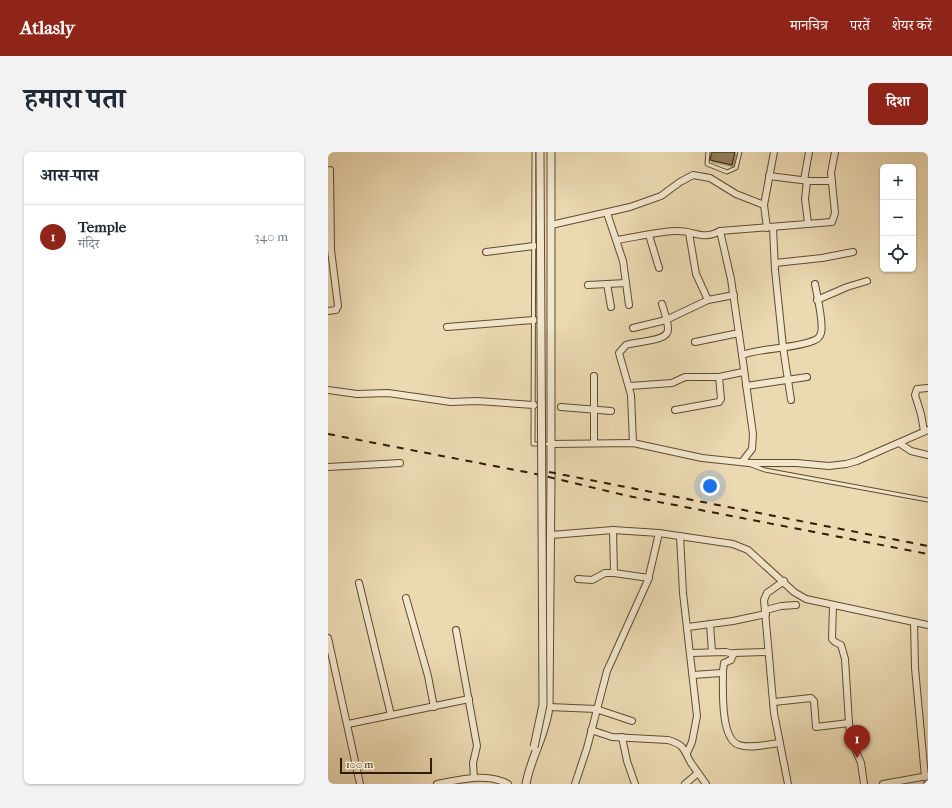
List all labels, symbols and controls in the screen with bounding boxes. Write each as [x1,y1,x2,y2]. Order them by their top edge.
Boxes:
text: Atlasly [20,17,75,39]
text: मानचित्र [790,17,828,34]
text: परतें [850,17,870,34]
text: शेयर करें [892,17,932,34]
text: हमारा पता [24,82,125,115]
button: दिशा [868,83,928,125]
map controls [880,164,916,272]
button: + [880,164,916,200]
text: आस-पास [40,165,99,185]
button: − [880,200,916,236]
text: Temple [78,218,126,236]
text: 1 [51,229,55,244]
text: 340 m [254,229,288,244]
text: मंदिर [78,236,99,251]
button: locate [880,236,916,272]
your location [700,476,720,496]
pin: 1 [844,725,870,758]
scale bar [340,756,432,775]
text: 100 m [346,758,374,771]

